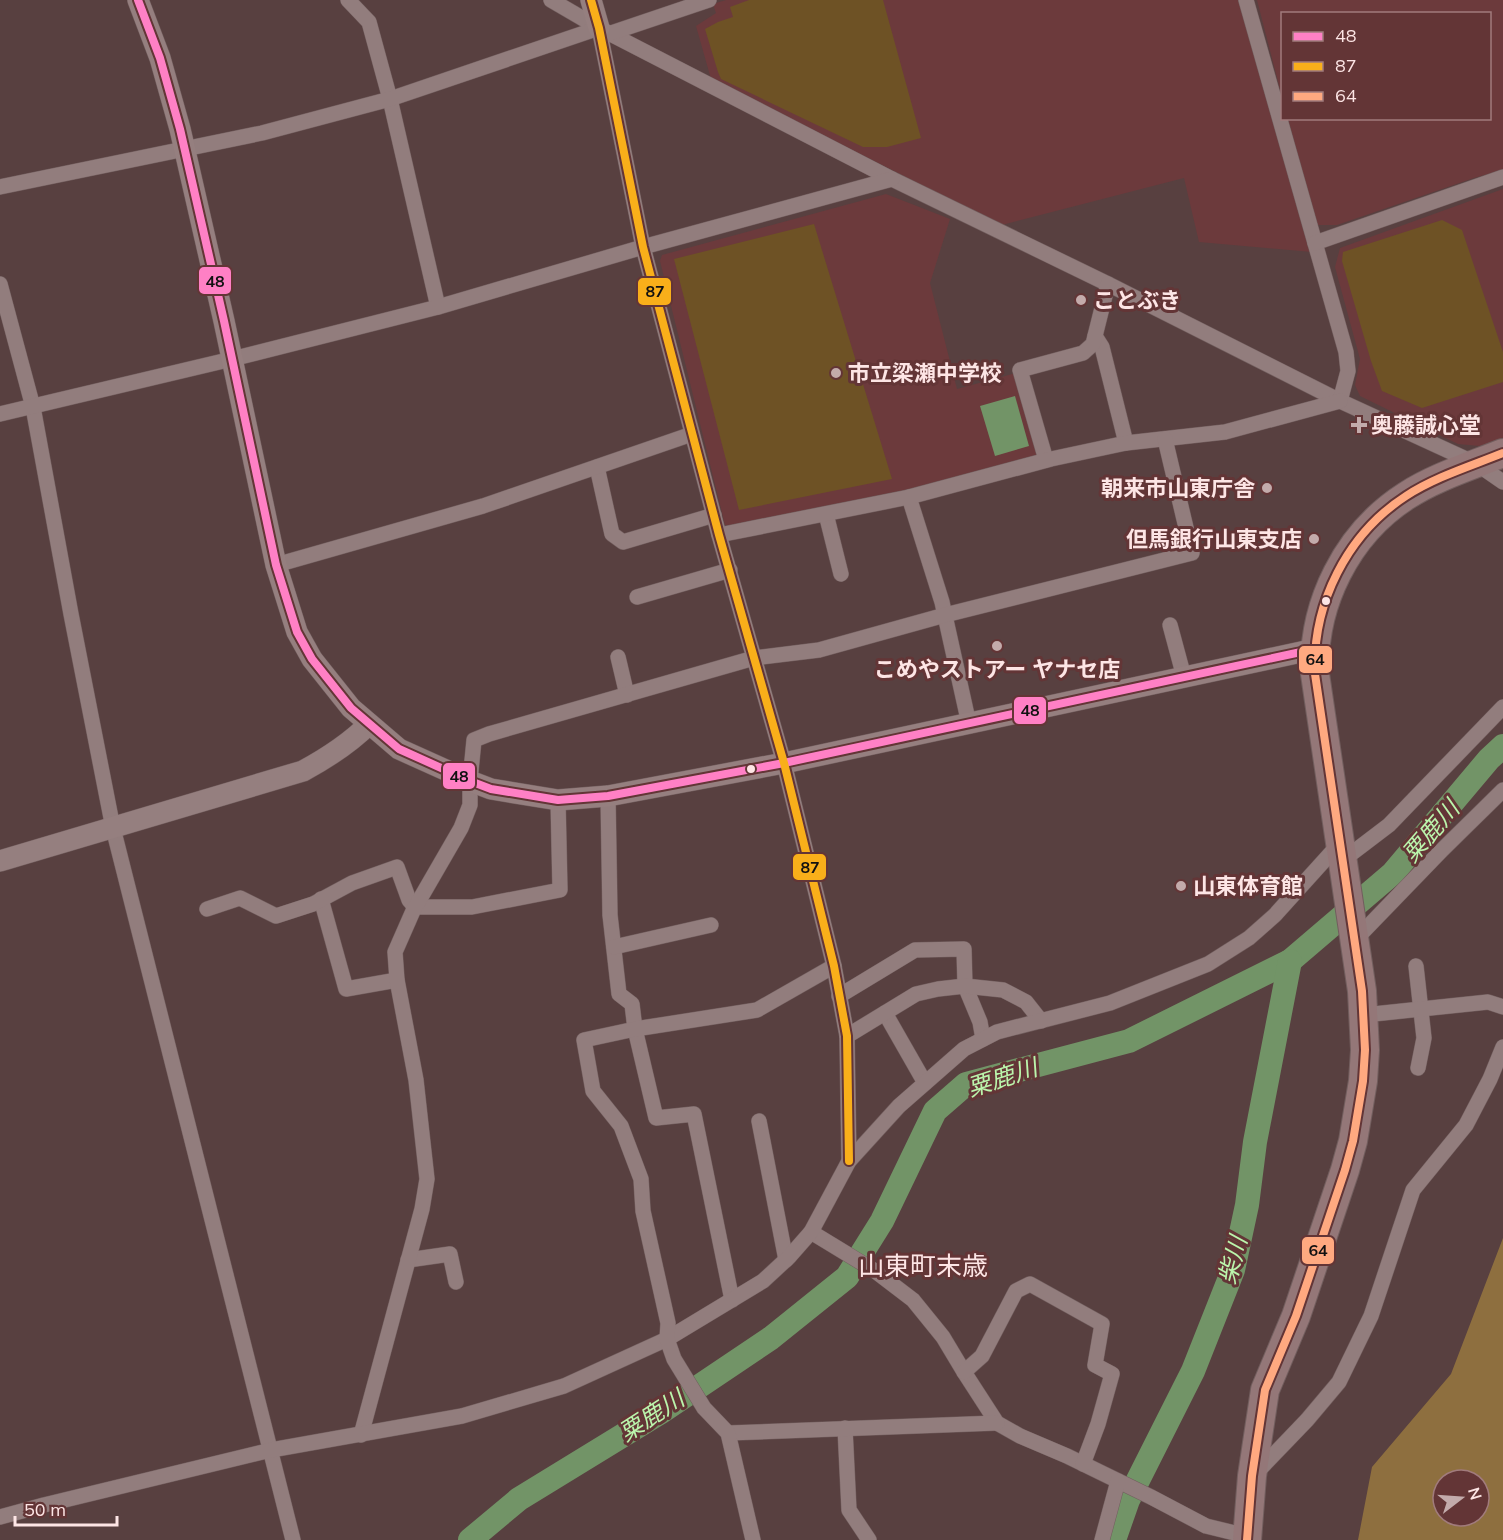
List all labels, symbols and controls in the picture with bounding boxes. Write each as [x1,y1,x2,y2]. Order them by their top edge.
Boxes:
legend [1281,12,1491,120]
text: 48 [1335,24,1357,47]
text: 87 [1335,54,1357,77]
text: 64 [1335,84,1357,107]
line badge: 48 [198,266,232,295]
text: 48 [205,271,225,291]
line badge: 87 [637,277,672,306]
text: 87 [645,281,665,301]
place label: ことぶき [1093,286,1181,314]
marker: ことぶき [1074,293,1088,307]
place label: 市立梁瀬中学校 [848,359,1002,387]
marker: 市立梁瀬中学校 [829,366,843,380]
place label: 奥藤誠心堂 [1371,411,1481,439]
marker: 奥藤誠心堂 [1352,418,1366,432]
place label: 朝来市山東庁舎 [1101,474,1255,502]
marker: 朝来市山東庁舎 [1260,481,1274,495]
place label: 但馬銀行山東支店 [1126,525,1302,553]
marker: 但馬銀行山東支店 [1307,532,1321,546]
unlabelled marker [1320,595,1332,607]
marker: こめやストアー ヤナセ店 [990,639,1004,653]
line badge: 64 [1298,645,1333,674]
text: 64 [1305,649,1325,669]
place label: こめやストアー ヤナセ店 [874,655,1120,683]
line badge: 48 [1013,696,1047,725]
text: 48 [1020,700,1040,720]
line badge: 48 [442,762,476,790]
unlabelled marker [745,763,757,775]
text: 48 [449,766,469,786]
water label: 粟鹿川 [1395,792,1467,868]
line badge: 87 [792,853,827,881]
text: 87 [800,857,820,877]
place label: 山東体育館 [1193,872,1303,900]
marker: 山東体育館 [1174,879,1188,893]
water label: 粟鹿川 [963,1051,1044,1102]
water label: 柴川 [1211,1230,1253,1287]
line badge: 64 [1301,1236,1335,1265]
text: 64 [1308,1240,1328,1260]
district label: 山東町末歳 [858,1249,988,1282]
water label: 粟鹿川 [613,1381,692,1447]
north arrow [1431,1468,1491,1528]
text: N [1464,1485,1487,1502]
scale bar [15,1489,117,1527]
text: 50 m [24,1498,66,1521]

